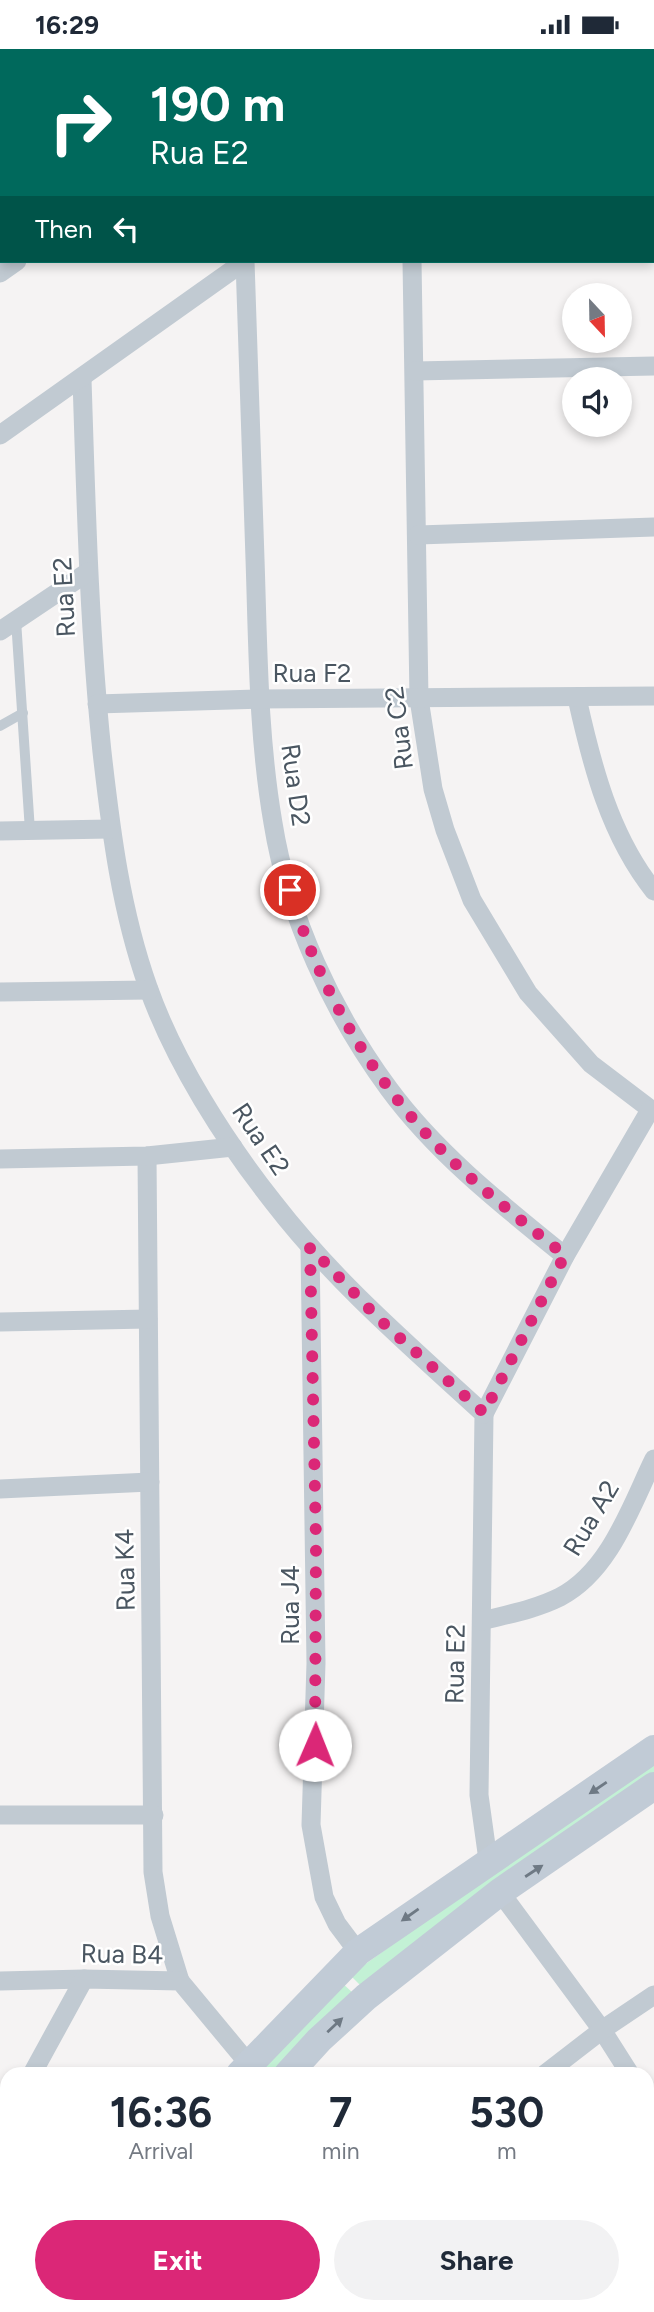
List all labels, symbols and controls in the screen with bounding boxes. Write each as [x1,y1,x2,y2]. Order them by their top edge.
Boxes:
text: 16:29 [35,9,99,41]
text: 190 m [150,74,285,133]
icon: right [35,77,126,168]
text: Rua E2 [150,134,249,172]
icon: left [107,210,145,248]
text: Then [35,213,93,245]
north arrow [562,283,632,353]
map controls [562,283,632,437]
button: sound [562,367,632,437]
street label: Rua E2 [46,556,82,638]
street label: Rua F2 [272,657,352,689]
street label: Rua C2 [378,684,420,772]
street label: Rua D2 [274,742,318,828]
pin [260,860,320,920]
icon: arrive [271,871,309,909]
street label: Rua E2 [225,1097,297,1181]
street label: Rua A2 [556,1474,626,1562]
street label: Rua K4 [108,1528,142,1612]
street label: Rua J4 [274,1565,306,1645]
street label: Rua E2 [438,1624,472,1704]
position arrow [278,1708,352,1782]
one-way arrow [589,1781,607,1795]
one-way arrow [524,1864,544,1877]
one-way arrow [401,1908,419,1922]
street label: Rua B4 [80,1937,164,1971]
one-way arrow [326,2017,343,2033]
text: 16:36 [110,2087,212,2138]
text: 7 [329,2087,352,2138]
text: 530 [469,2087,544,2138]
text: Arrival [128,2137,193,2165]
text: min [322,2137,360,2165]
text: m [497,2137,517,2165]
button: Exit [35,2220,320,2300]
button: Share [334,2220,619,2300]

